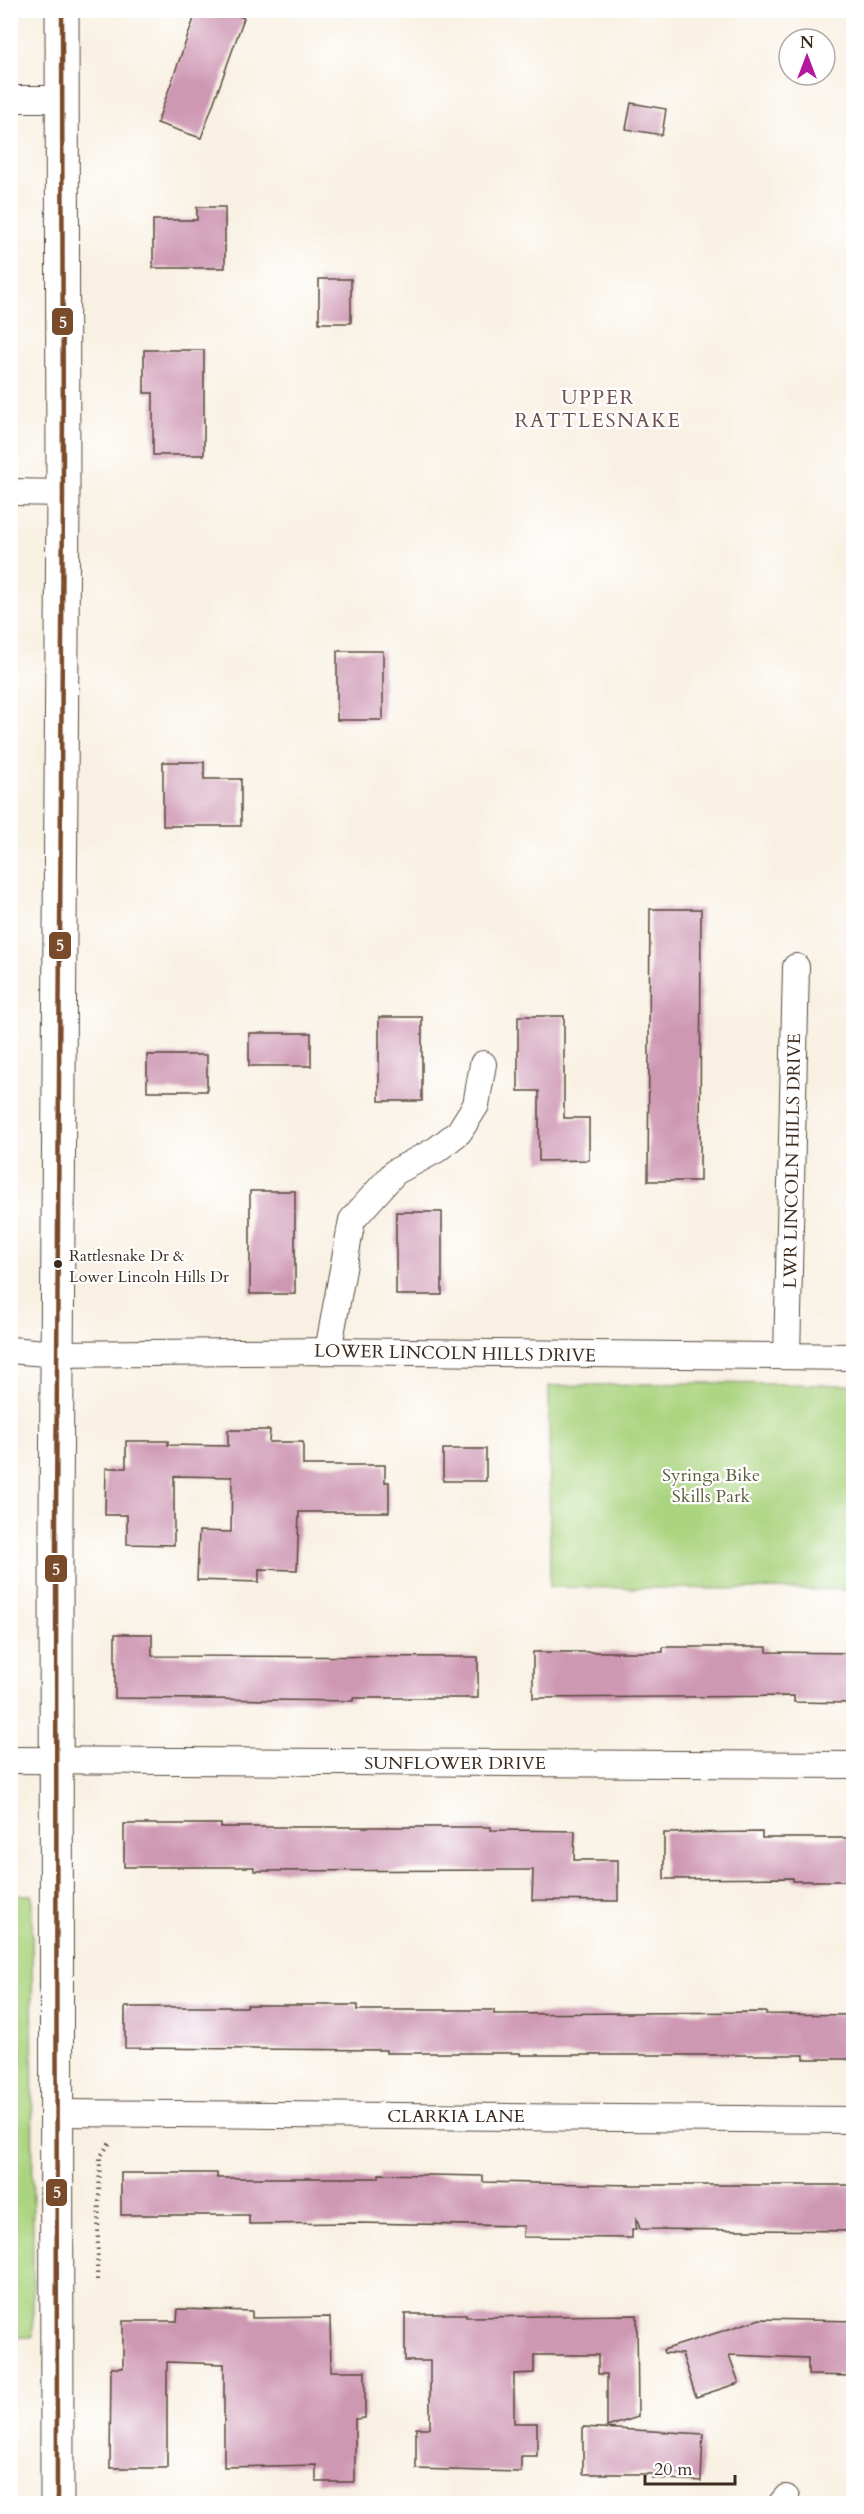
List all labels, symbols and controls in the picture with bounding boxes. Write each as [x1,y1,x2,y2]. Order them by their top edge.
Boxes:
north arrow [777,27,837,87]
text: N [800,32,814,54]
line badge: 5 [51,307,74,336]
text: 5 [59,312,67,334]
district label: UPPER RATTLESNAKE [515,384,681,434]
line badge: 5 [48,931,72,960]
text: 5 [56,935,64,957]
street label: LWR LINCOLN HILLS DRIVE [778,1033,807,1289]
place label: Rattlesnake Dr & Lower Lincoln Hills Dr [69,1245,229,1288]
marker: Rattlesnake Dr & Lower Lincoln Hills Dr [52,1258,64,1270]
street label: LOWER LINCOLN HILLS DRIVE [314,1339,596,1368]
park label: Syringa Bike Skills Park [662,1463,760,1509]
line badge: 5 [44,1554,68,1583]
text: 5 [52,1559,60,1581]
street label: SUNFLOWER DRIVE [364,1751,546,1776]
street label: CLARKIA LANE [387,2104,525,2129]
line badge: 5 [45,2178,68,2207]
text: 5 [53,2182,61,2204]
scale bar [645,2448,735,2486]
text: 20 m [654,2457,693,2482]

